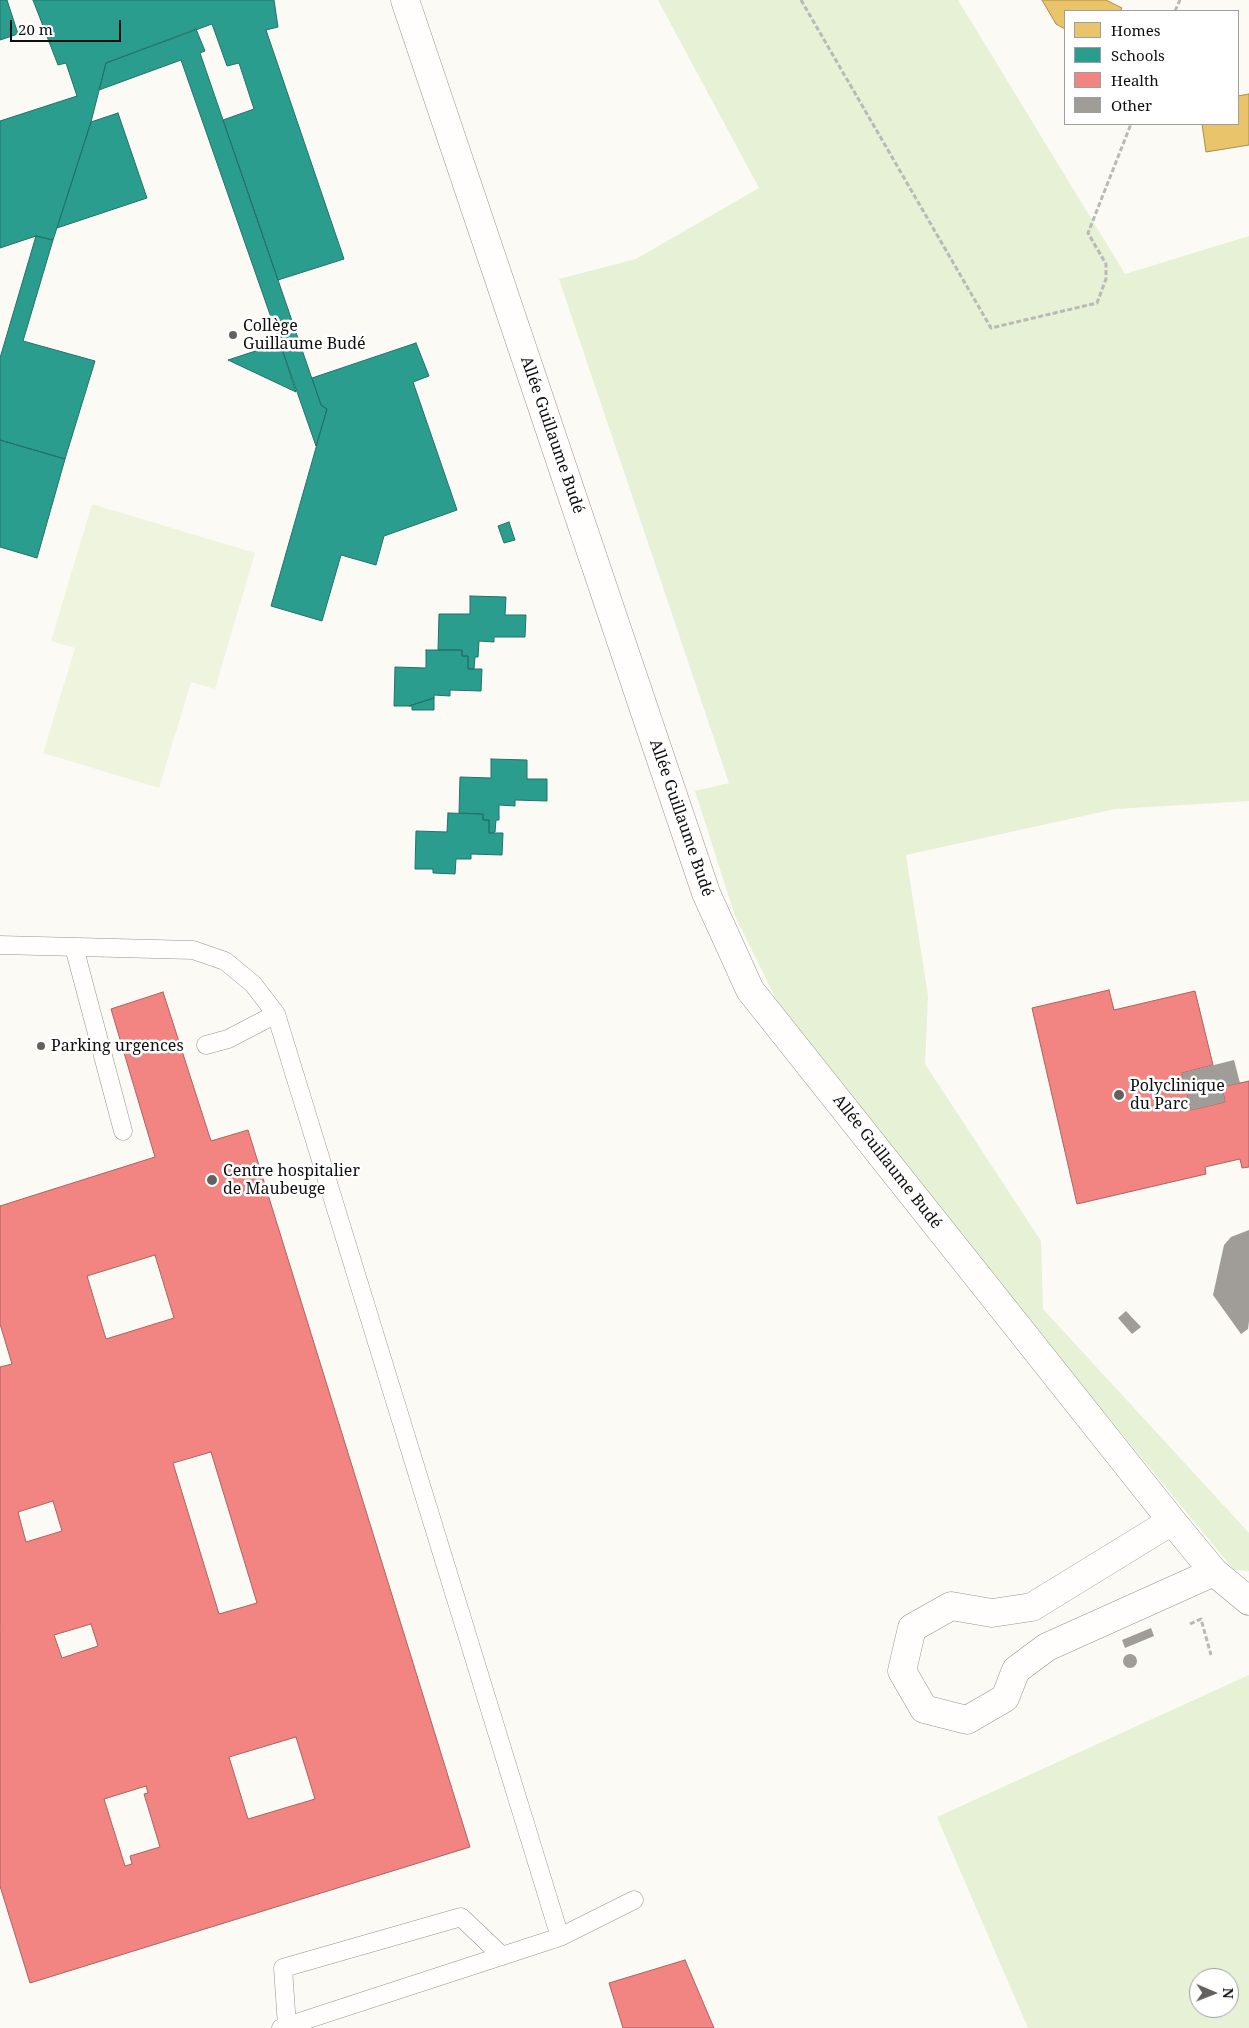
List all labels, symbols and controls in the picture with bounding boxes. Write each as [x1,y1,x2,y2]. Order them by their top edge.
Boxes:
scale bar [12,10,124,42]
legend [1064,10,1239,125]
text: 20 m [18,19,53,39]
text: Homes [1111,20,1161,40]
text: Schools [1111,45,1165,65]
text: Health [1111,70,1159,90]
text: Other [1111,95,1152,115]
place label: Collège Guillaume Budé [243,316,366,354]
marker: Collège Guillaume Budé [227,329,239,341]
street label: Allée Guillaume Budé [516,354,588,516]
street label: Allée Guillaume Budé [645,737,717,899]
place label: Parking urgences [51,1036,184,1056]
marker: Parking urgences [35,1040,47,1052]
place label: Polyclinique du Parc [1130,1076,1225,1114]
marker: Polyclinique du Parc [1112,1088,1126,1102]
street label: Allée Guillaume Budé [829,1091,945,1233]
place label: Centre hospitalier de Maubeuge [223,1161,360,1199]
marker: Centre hospitalier de Maubeuge [205,1173,219,1187]
north arrow [1189,1968,1239,2018]
text: N [1219,1988,1238,1999]

